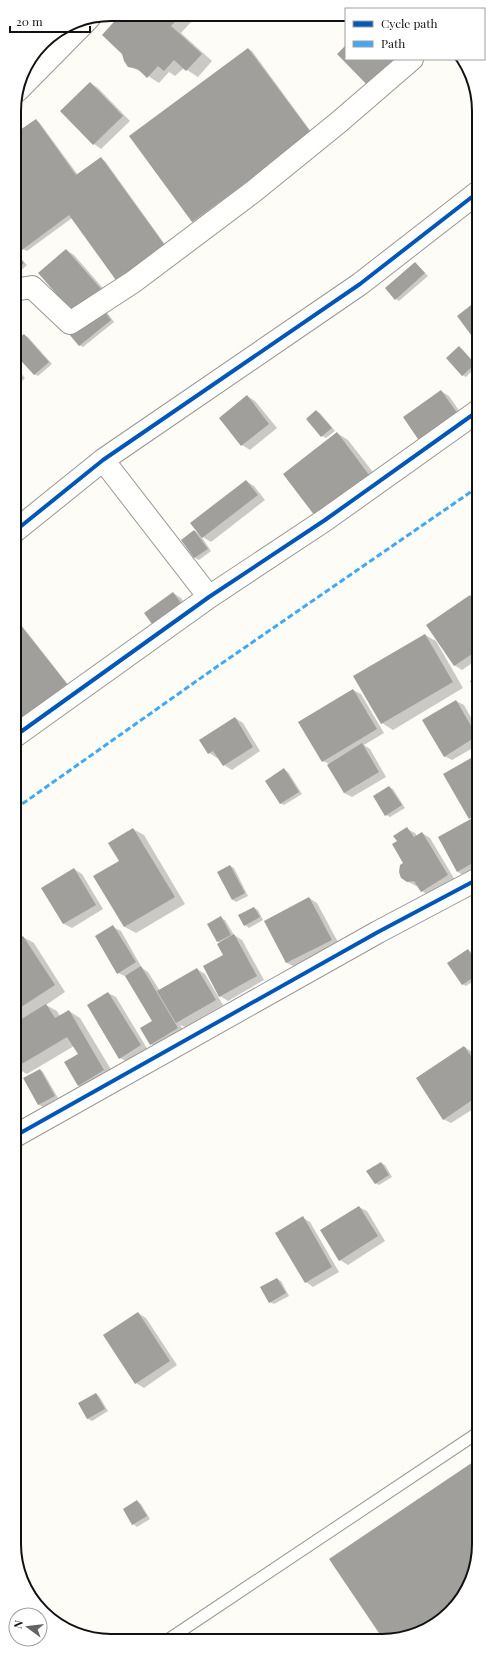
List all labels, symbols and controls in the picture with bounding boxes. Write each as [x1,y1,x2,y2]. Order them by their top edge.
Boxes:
scale bar [10,8,90,34]
legend [345,8,485,60]
text: 20 m [16,13,43,29]
text: Cycle path [381,15,438,31]
text: Path [381,35,405,51]
north arrow [8,1607,48,1647]
text: N [10,1618,26,1630]

